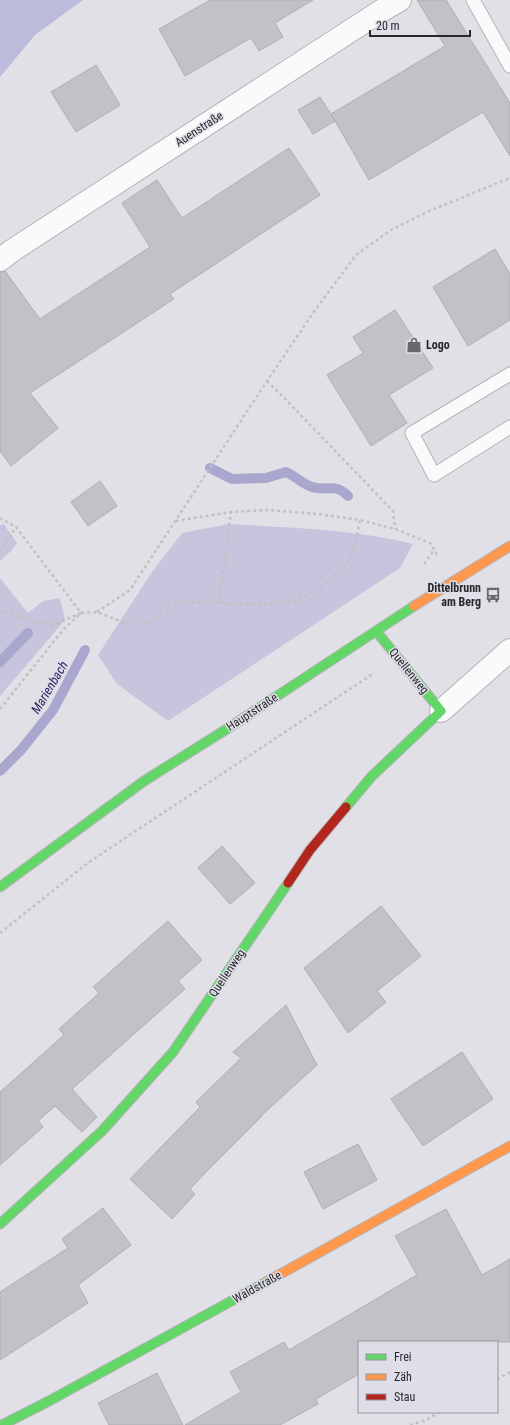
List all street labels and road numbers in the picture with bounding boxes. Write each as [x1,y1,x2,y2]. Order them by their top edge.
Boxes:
street label: Auenstraße [172,108,226,150]
street label: Quellenweg [386,645,432,697]
street label: Hauptstraße [224,690,281,734]
street label: Quellenweg [206,946,248,1000]
street label: Waldstraße [230,1268,284,1306]

